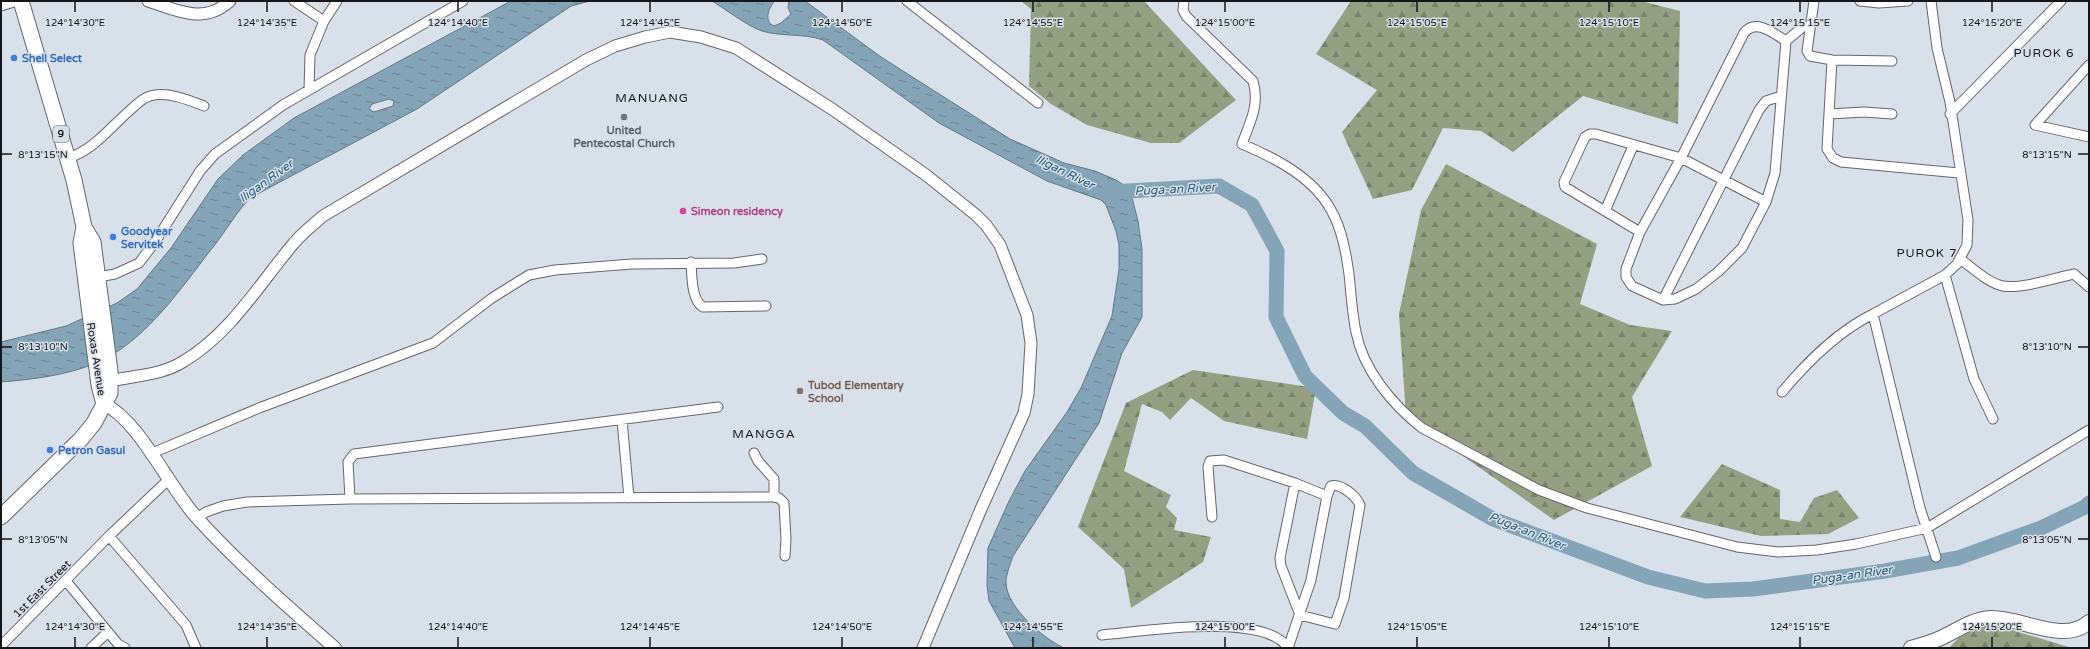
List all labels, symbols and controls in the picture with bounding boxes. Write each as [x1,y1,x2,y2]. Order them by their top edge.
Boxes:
text: 124°14'30"E [45,17,105,29]
text: 124°14'35"E [237,17,297,29]
text: 124°14'40"E [428,17,488,29]
text: 124°14'45"E [620,17,680,29]
text: 124°14'50"E [812,17,872,29]
text: 124°14'55"E [1003,17,1063,29]
text: 124°15'00"E [1195,17,1255,29]
text: 124°15'05"E [1387,17,1447,29]
text: 124°15'10"E [1579,17,1639,29]
text: 124°15'15"E [1770,17,1830,29]
text: 124°15'20"E [1962,17,2022,29]
district label: PUROK 6 [2013,46,2075,60]
place label: Shell Select [22,52,83,65]
marker: Shell Select [9,53,19,63]
district label: MANUANG [615,91,689,105]
marker: United Pentecostal Church [619,112,629,122]
place label: United Pentecostal Church [573,124,675,150]
road number: 9 [53,126,69,142]
text: 8°13'15"N [18,149,68,161]
text: 8°13'15"N [2022,149,2072,161]
water label: Iligan River [1034,152,1098,193]
water label: Iligan River [236,156,297,205]
water label: Puga-an River [1134,180,1217,198]
place label: Simeon residency [691,205,783,219]
marker: Simeon residency [678,206,688,216]
place label: Goodyear Servitek [121,225,173,251]
marker: Goodyear Servitek [108,232,118,242]
district label: PUROK 7 [1896,246,1958,260]
street label: Roxas Avenue [84,321,108,397]
text: 8°13'10"N [18,341,68,353]
text: 8°13'10"N [2022,341,2072,353]
place label: Tubod Elementary School [807,379,904,405]
marker: Tubod Elementary School [795,386,805,396]
district label: MANGGA [732,427,796,441]
place label: Petron Gasul [58,444,125,457]
marker: Petron Gasul [45,445,55,455]
water label: Puga-an River [1487,509,1568,553]
text: 8°13'05"N [18,534,68,546]
text: 8°13'05"N [2022,534,2072,546]
street label: 1st East Street [11,558,73,620]
water label: Puga-an River [1811,562,1894,588]
text: 124°14'30"E [45,621,105,633]
text: 124°14'35"E [237,621,297,633]
text: 124°14'40"E [428,621,488,633]
text: 124°14'45"E [620,621,680,633]
text: 124°14'50"E [812,621,872,633]
text: 124°14'55"E [1003,621,1063,633]
text: 124°15'00"E [1195,621,1255,633]
text: 124°15'05"E [1387,621,1447,633]
text: 124°15'10"E [1579,621,1639,633]
text: 124°15'15"E [1770,621,1830,633]
text: 124°15'20"E [1962,621,2022,633]

